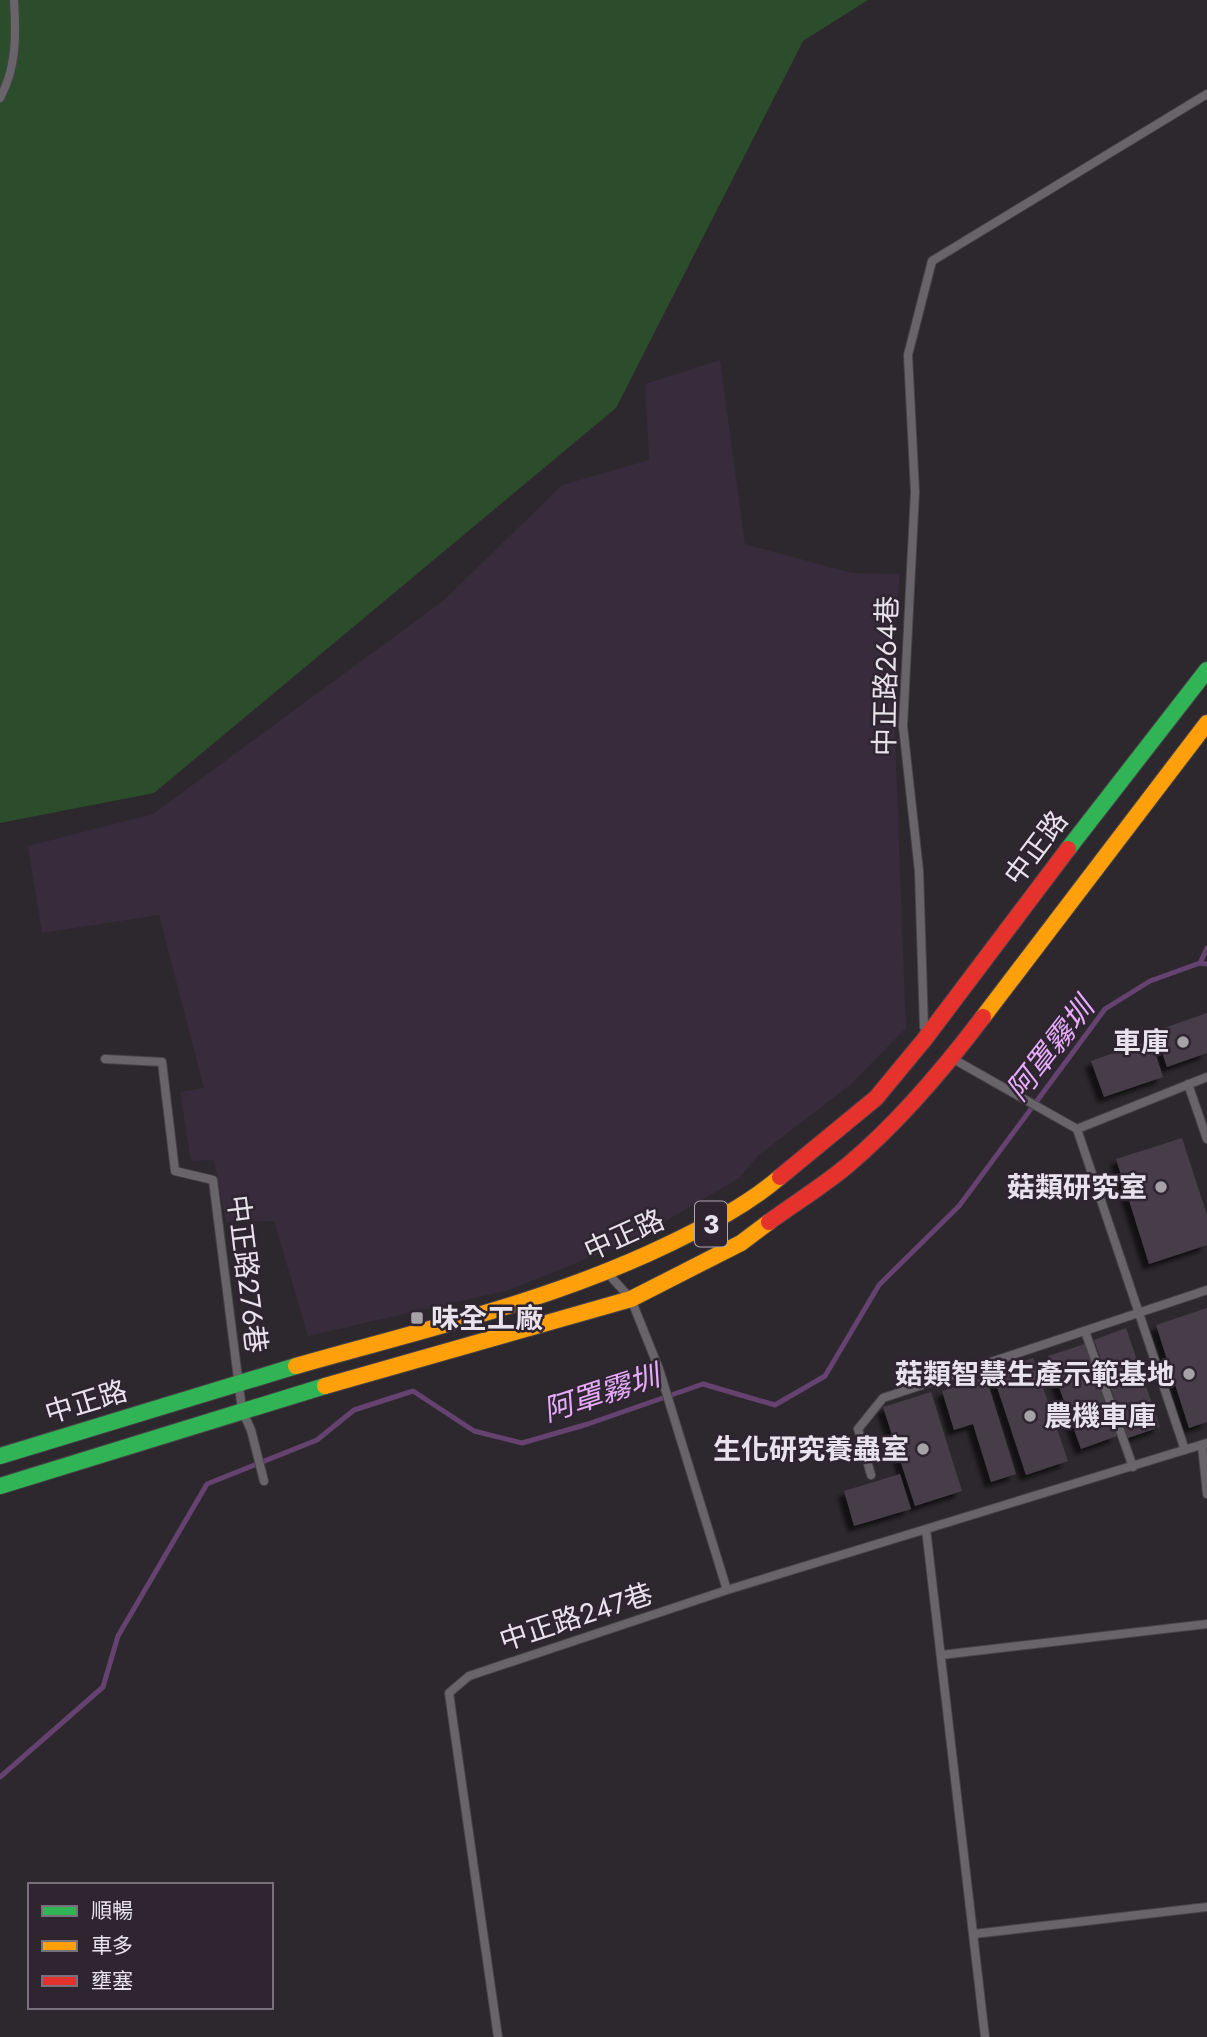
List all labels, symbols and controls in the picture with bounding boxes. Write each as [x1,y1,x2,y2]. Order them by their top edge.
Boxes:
street label: 中正路264巷 [864,595,908,757]
street label: 中正路 [994,802,1078,894]
water label: 阿罩霧圳 [996,985,1106,1110]
place label: 車庫 [1113,1022,1169,1063]
marker: 車庫 [1175,1034,1191,1050]
place label: 菇類研究室 [1007,1167,1147,1208]
marker: 菇類研究室 [1153,1179,1169,1195]
street label: 中正路276巷 [217,1193,277,1355]
street label: 中正路 [577,1199,671,1271]
road number: 3 [695,1202,727,1246]
place label: 味全工廠 [431,1298,543,1339]
marker: 味全工廠 [409,1310,425,1326]
water label: 阿罩霧圳 [537,1353,669,1432]
place label: 菇類智慧生產示範基地 [895,1354,1175,1395]
marker: 菇類智慧生產示範基地 [1181,1366,1197,1382]
street label: 中正路 [40,1370,132,1434]
place label: 農機車庫 [1044,1396,1156,1437]
marker: 農機車庫 [1022,1408,1038,1424]
place label: 生化研究養蟲室 [713,1429,909,1470]
marker: 生化研究養蟲室 [915,1441,931,1457]
street label: 中正路247巷 [494,1573,658,1661]
legend [28,1883,273,2009]
text: 順暢 [91,1896,133,1926]
text: 車多 [91,1931,133,1961]
text: 壅塞 [91,1966,133,1996]

